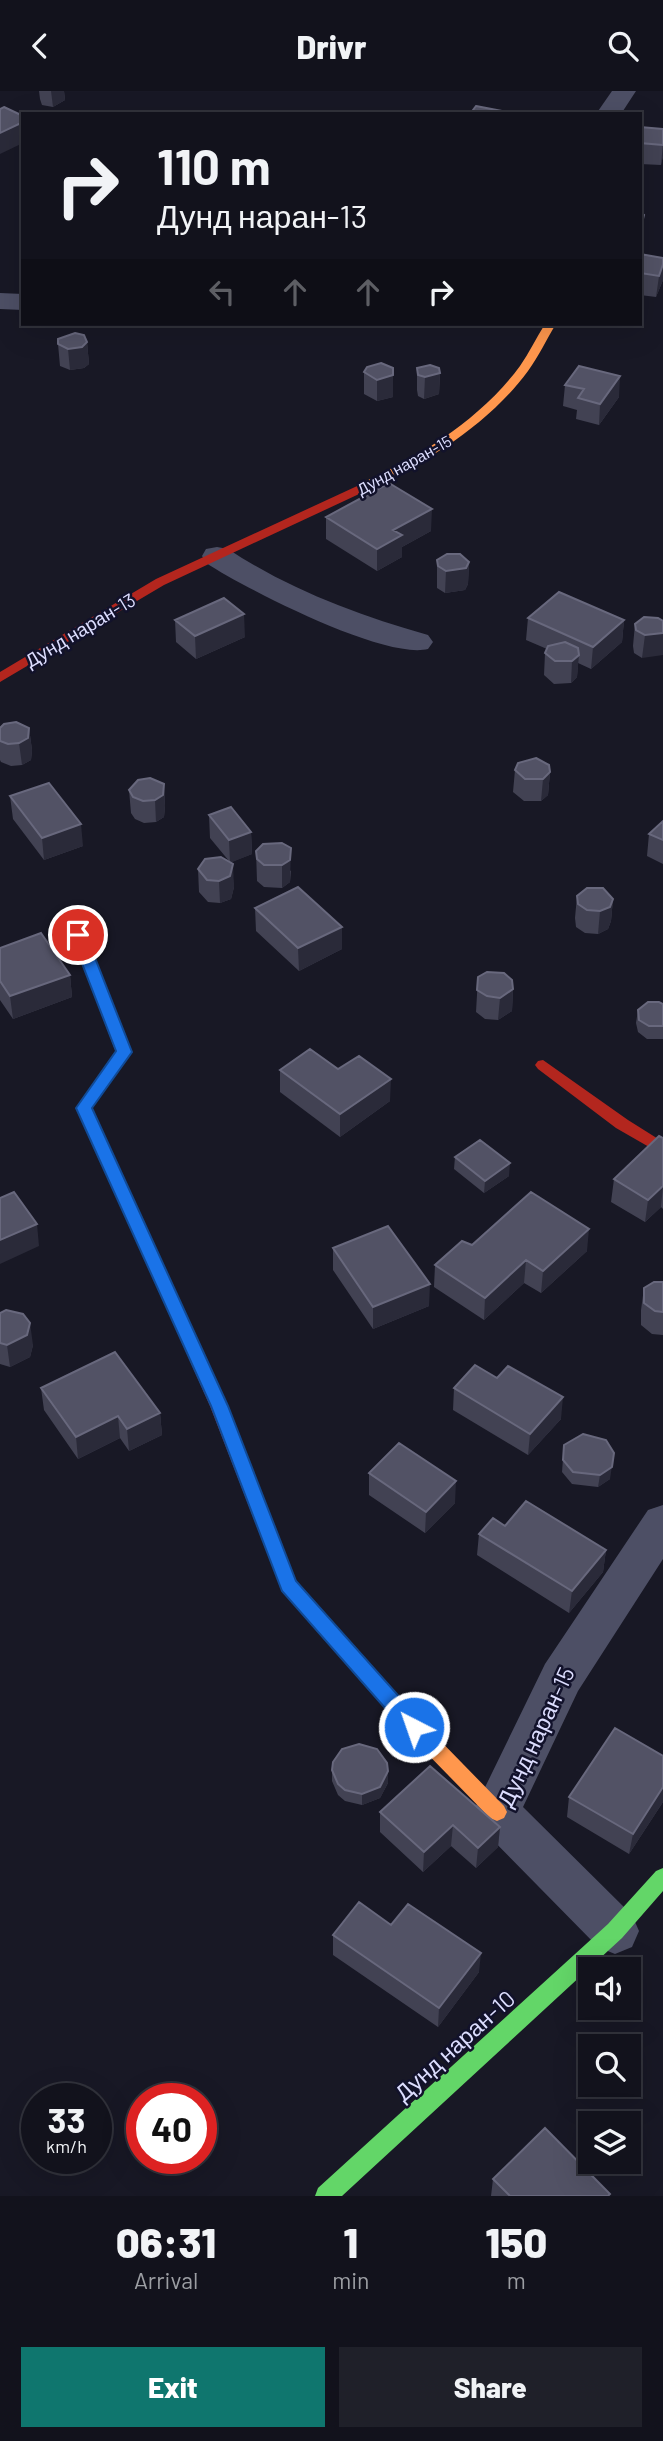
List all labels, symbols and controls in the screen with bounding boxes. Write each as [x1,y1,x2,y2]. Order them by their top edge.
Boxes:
icon: back [21,27,59,65]
text: Drivr [296,27,367,65]
icon: search [604,27,642,65]
text: 110 m [157,136,271,195]
icon: right [42,140,133,231]
text: Дунд наран-13 [157,196,367,234]
icon: left [203,273,241,311]
icon: ahead [276,273,314,311]
icon: ahead [349,273,387,311]
icon: right [422,273,460,311]
street label: Дунд наран-15 [353,431,454,498]
street label: Дунд наран-13 [20,588,139,672]
pin [48,905,108,965]
icon: arrive [59,916,97,954]
street label: Дунд наран-15 [490,1662,580,1811]
position arrow [377,1690,451,1764]
map controls [578,1957,641,2174]
button: sound [578,1957,641,2020]
street label: Дунд наран-10 [388,1984,520,2107]
button: search [578,2034,641,2097]
speed limit sign: 40 [126,2083,217,2174]
text: 33 [48,2098,85,2140]
button: layers [578,2111,641,2174]
text: km/h [46,2135,87,2157]
text: 06:31 [116,2216,216,2266]
text: 1 [343,2216,358,2266]
text: 150 [485,2216,547,2266]
text: Arrival [134,2266,198,2294]
text: min [332,2266,369,2294]
text: m [507,2266,526,2294]
button: Exit [21,2347,325,2427]
button: Share [339,2347,642,2427]

